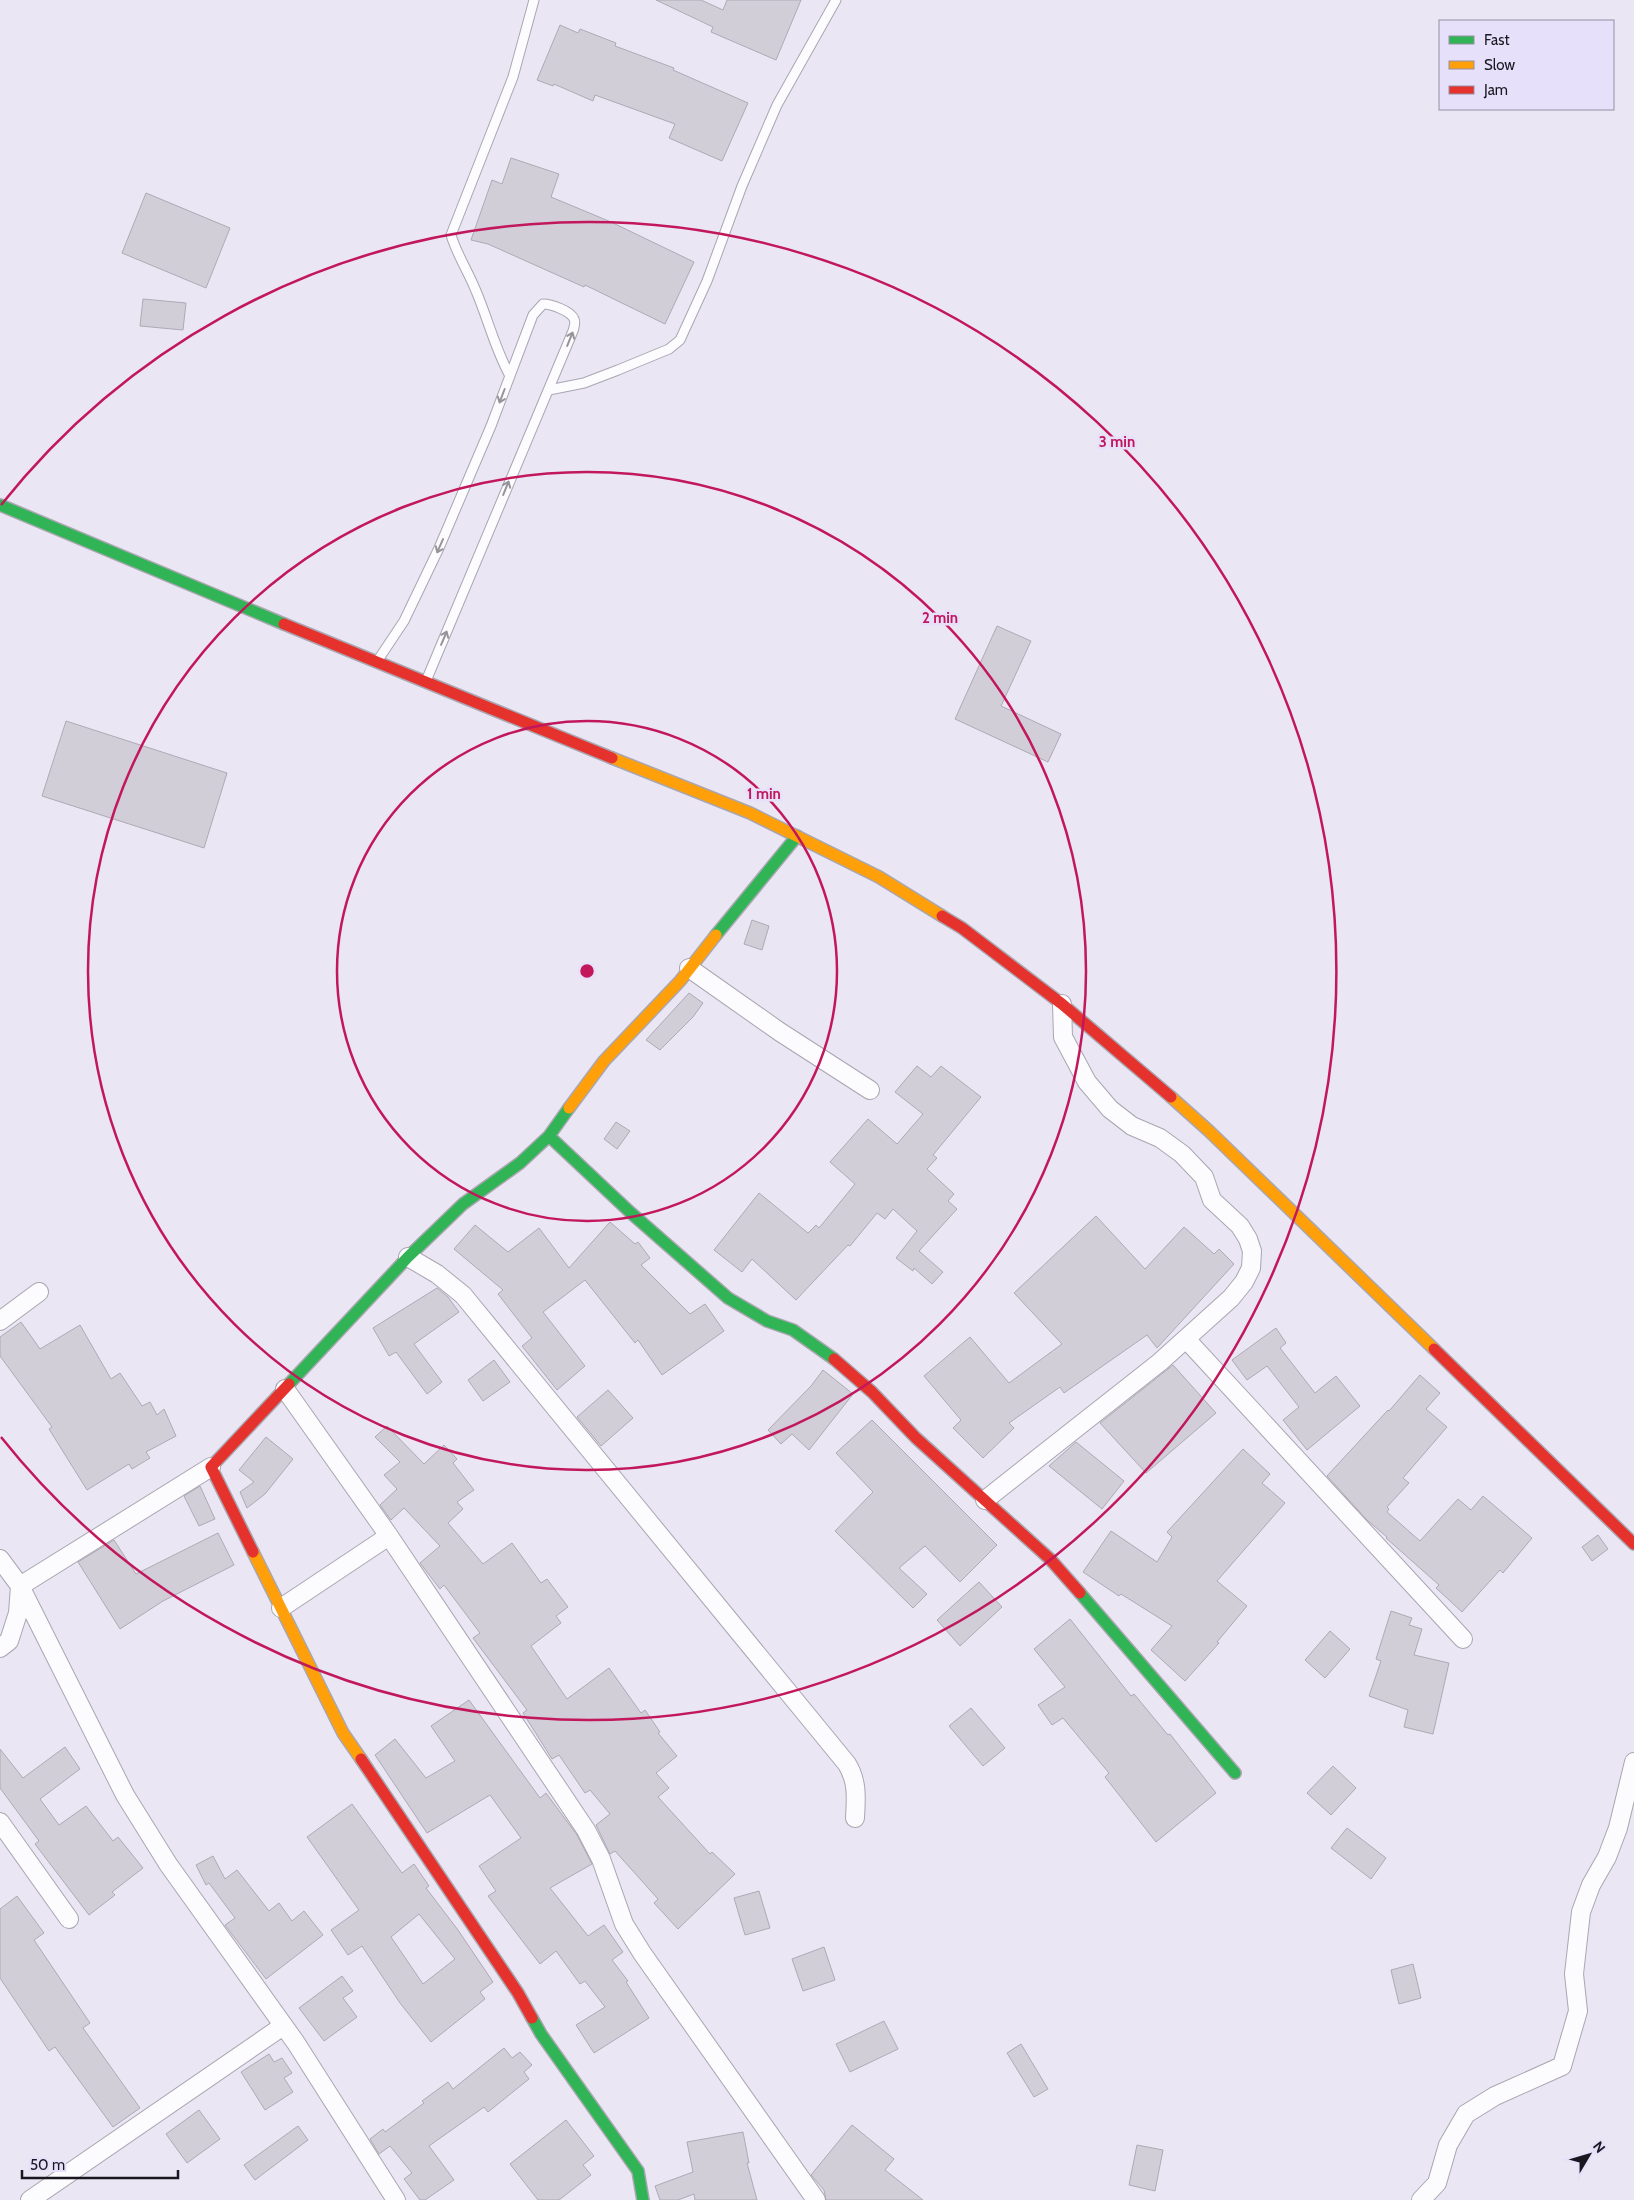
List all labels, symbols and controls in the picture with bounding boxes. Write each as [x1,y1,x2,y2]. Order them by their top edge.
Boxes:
legend [1439,20,1614,110]
text: Fast [1484,31,1509,49]
text: Slow [1484,56,1515,74]
text: Jam [1483,81,1508,99]
one-way arrow [566,332,575,347]
one-way arrow [497,388,506,403]
text: 3 min [1099,433,1135,451]
one-way arrow [502,481,511,496]
one-way arrow [434,538,444,553]
text: 2 min [922,609,958,627]
one-way arrow [440,631,450,646]
text: 1 min [747,785,781,803]
centre of rings [578,962,596,980]
north arrow [1564,2130,1614,2180]
text: N [1589,2138,1609,2156]
scale bar [22,2148,179,2180]
text: 50 m [30,2156,65,2174]

